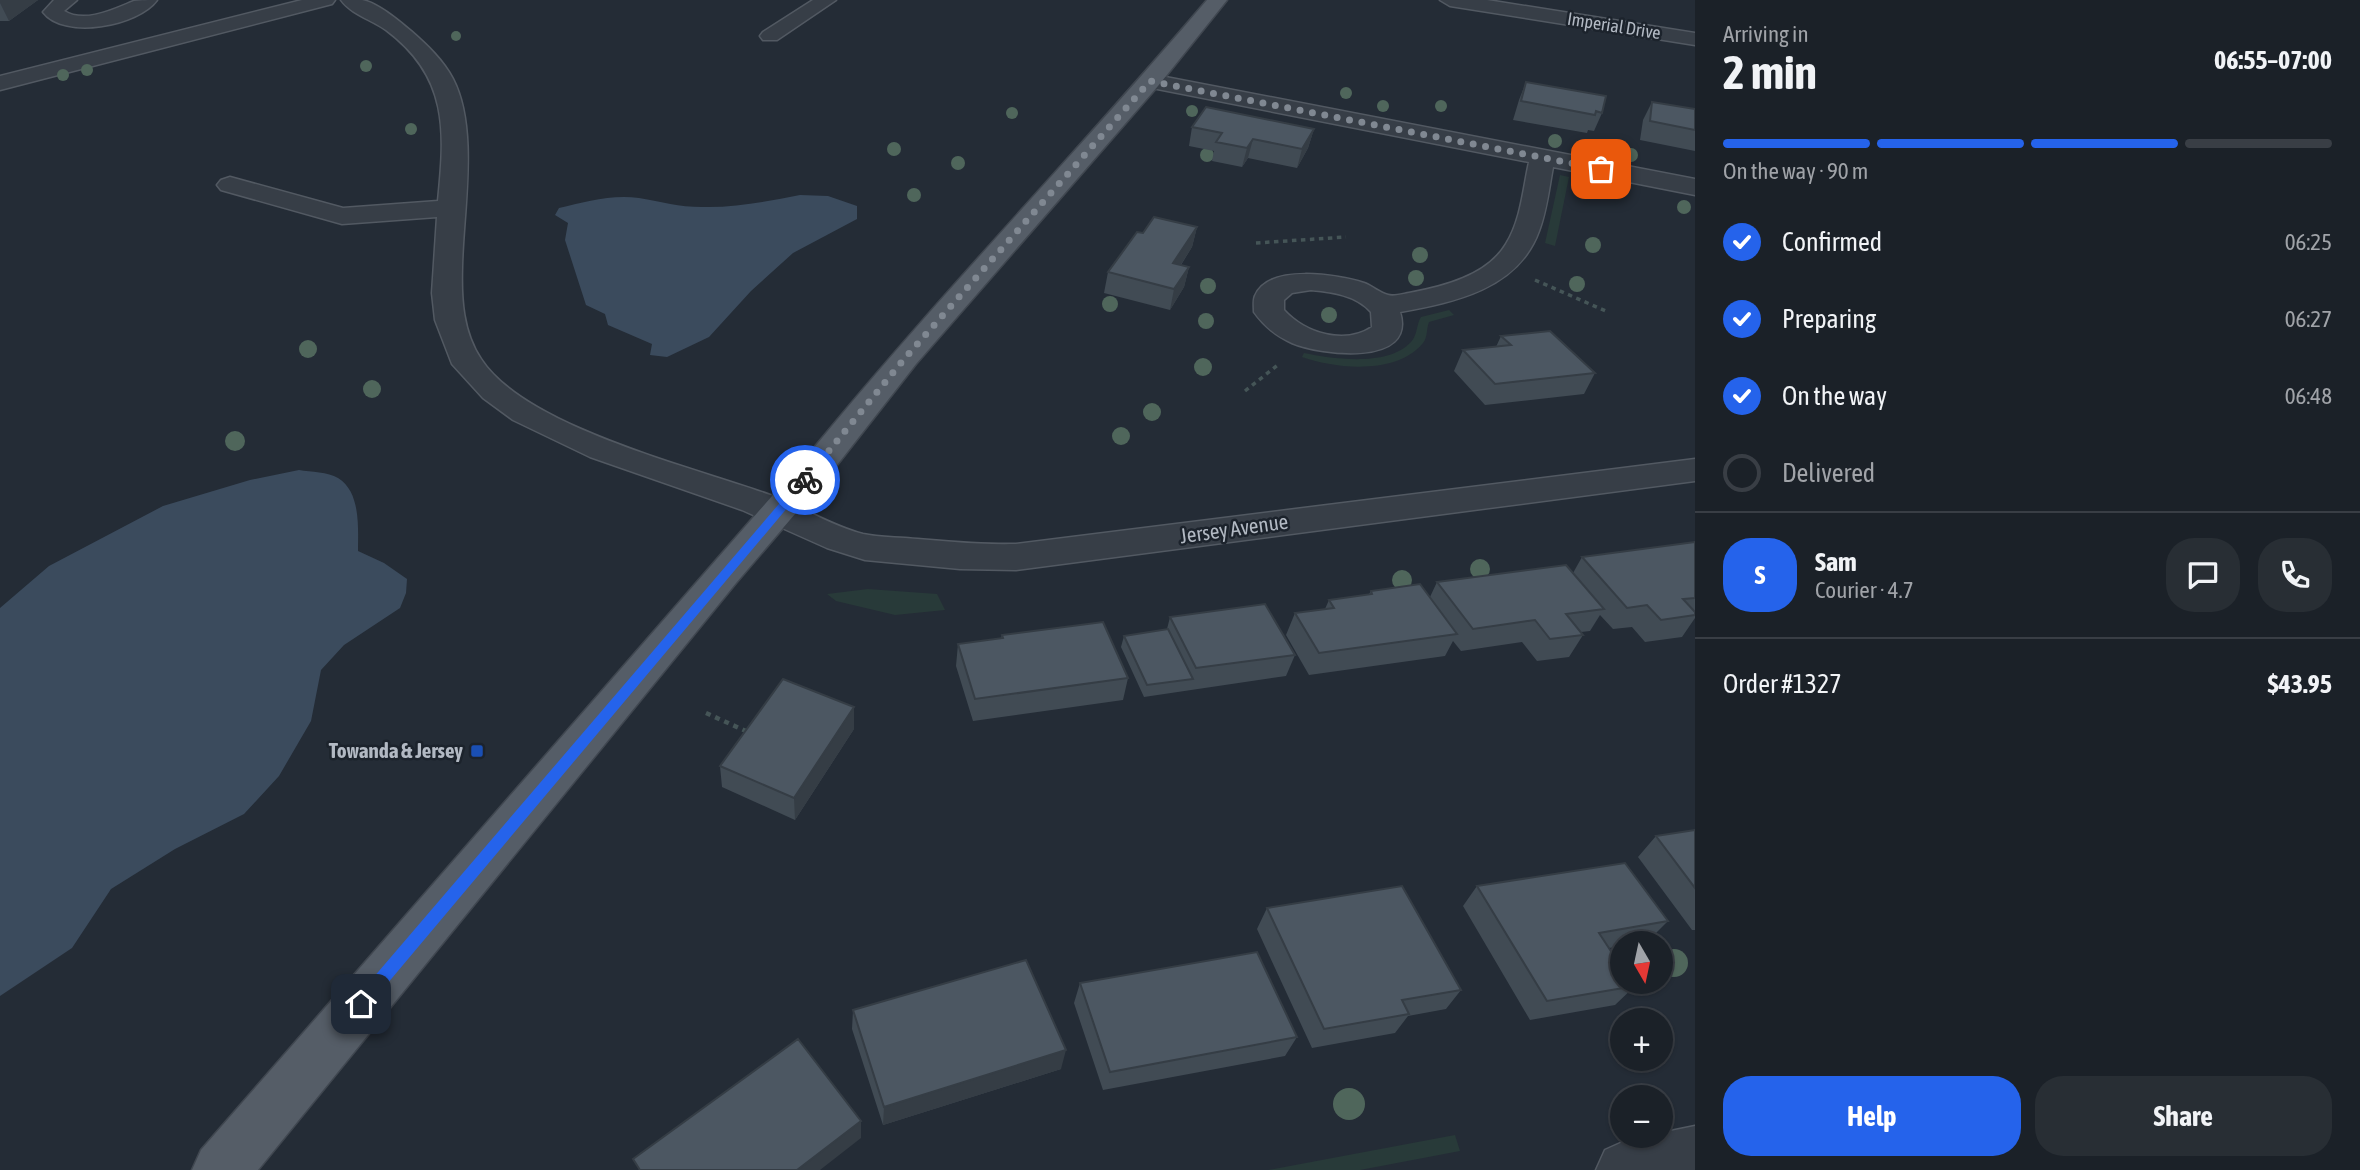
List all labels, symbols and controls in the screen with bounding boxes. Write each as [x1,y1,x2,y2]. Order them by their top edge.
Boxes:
street label: Imperial Drive [1566,8,1662,43]
text: Arriving in [1723,21,1809,47]
text: 06:55–07:00 [2214,45,2332,75]
text: 2 min [1723,46,1817,99]
pin [1571,139,1631,199]
icon: bag [1582,150,1620,188]
text: On the way · 90 m [1723,158,1868,184]
icon: check [1723,223,1761,261]
text: Confirmed [1782,227,1882,257]
text: 06:25 [2285,229,2332,255]
icon: check [1723,300,1761,338]
text: Preparing [1782,304,1876,334]
text: 06:27 [2285,306,2332,332]
icon: check [1723,377,1761,415]
text: On the way [1782,381,1887,411]
text: 06:48 [2285,383,2332,409]
courier [770,445,840,515]
text: Delivered [1782,458,1875,488]
icon: bike [786,461,824,499]
street label: Jersey Avenue [1178,509,1289,547]
button: chat [2166,538,2240,612]
button: phone [2258,538,2332,612]
text: Sam [1815,547,1857,577]
text: S [1755,560,1765,590]
text: Courier · 4.7 [1815,577,1914,603]
text: Order #1327 [1723,669,1842,699]
text: $43.95 [2268,669,2332,699]
place label: Towanda & Jersey [329,738,463,762]
marker: Towanda & Jersey [469,743,485,759]
north arrow [1610,931,1673,994]
map controls [1610,931,1673,1148]
pin [331,974,391,1034]
icon: home [342,985,380,1023]
button: + [1610,1008,1673,1071]
button: Help [1723,1076,2021,1156]
button: Share [2035,1076,2332,1156]
button: − [1610,1085,1673,1148]

